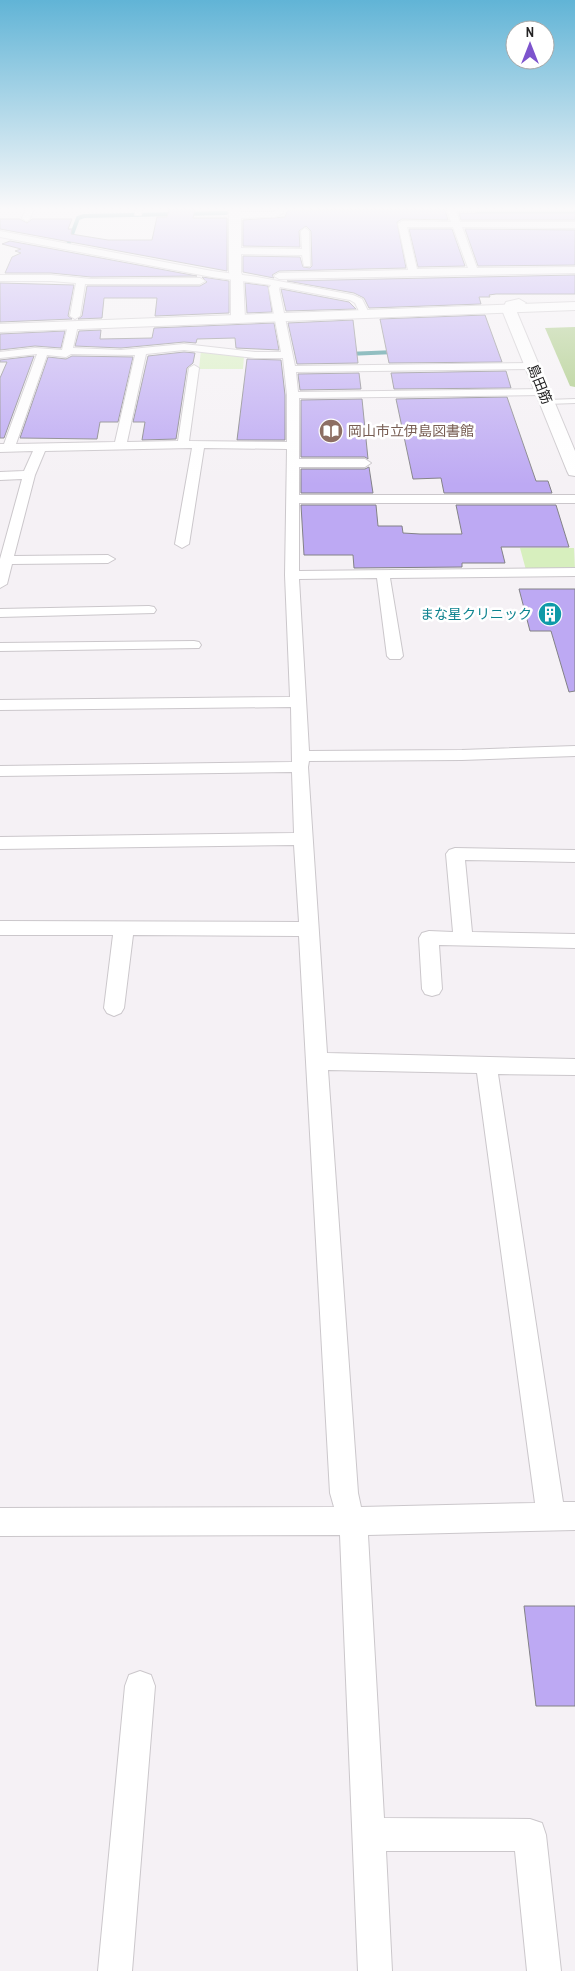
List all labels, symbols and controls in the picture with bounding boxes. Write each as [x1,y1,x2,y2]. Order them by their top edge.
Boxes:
north arrow [505,20,555,70]
text: N [526,23,534,41]
street label: 島田筋 [524,361,556,407]
library icon: 岡山市立伊島図書館 [318,418,344,444]
place label: 岡山市立伊島図書館 [348,422,474,440]
building icon: まな星クリニック [537,601,563,627]
place label: まな星クリニック [420,605,532,623]

